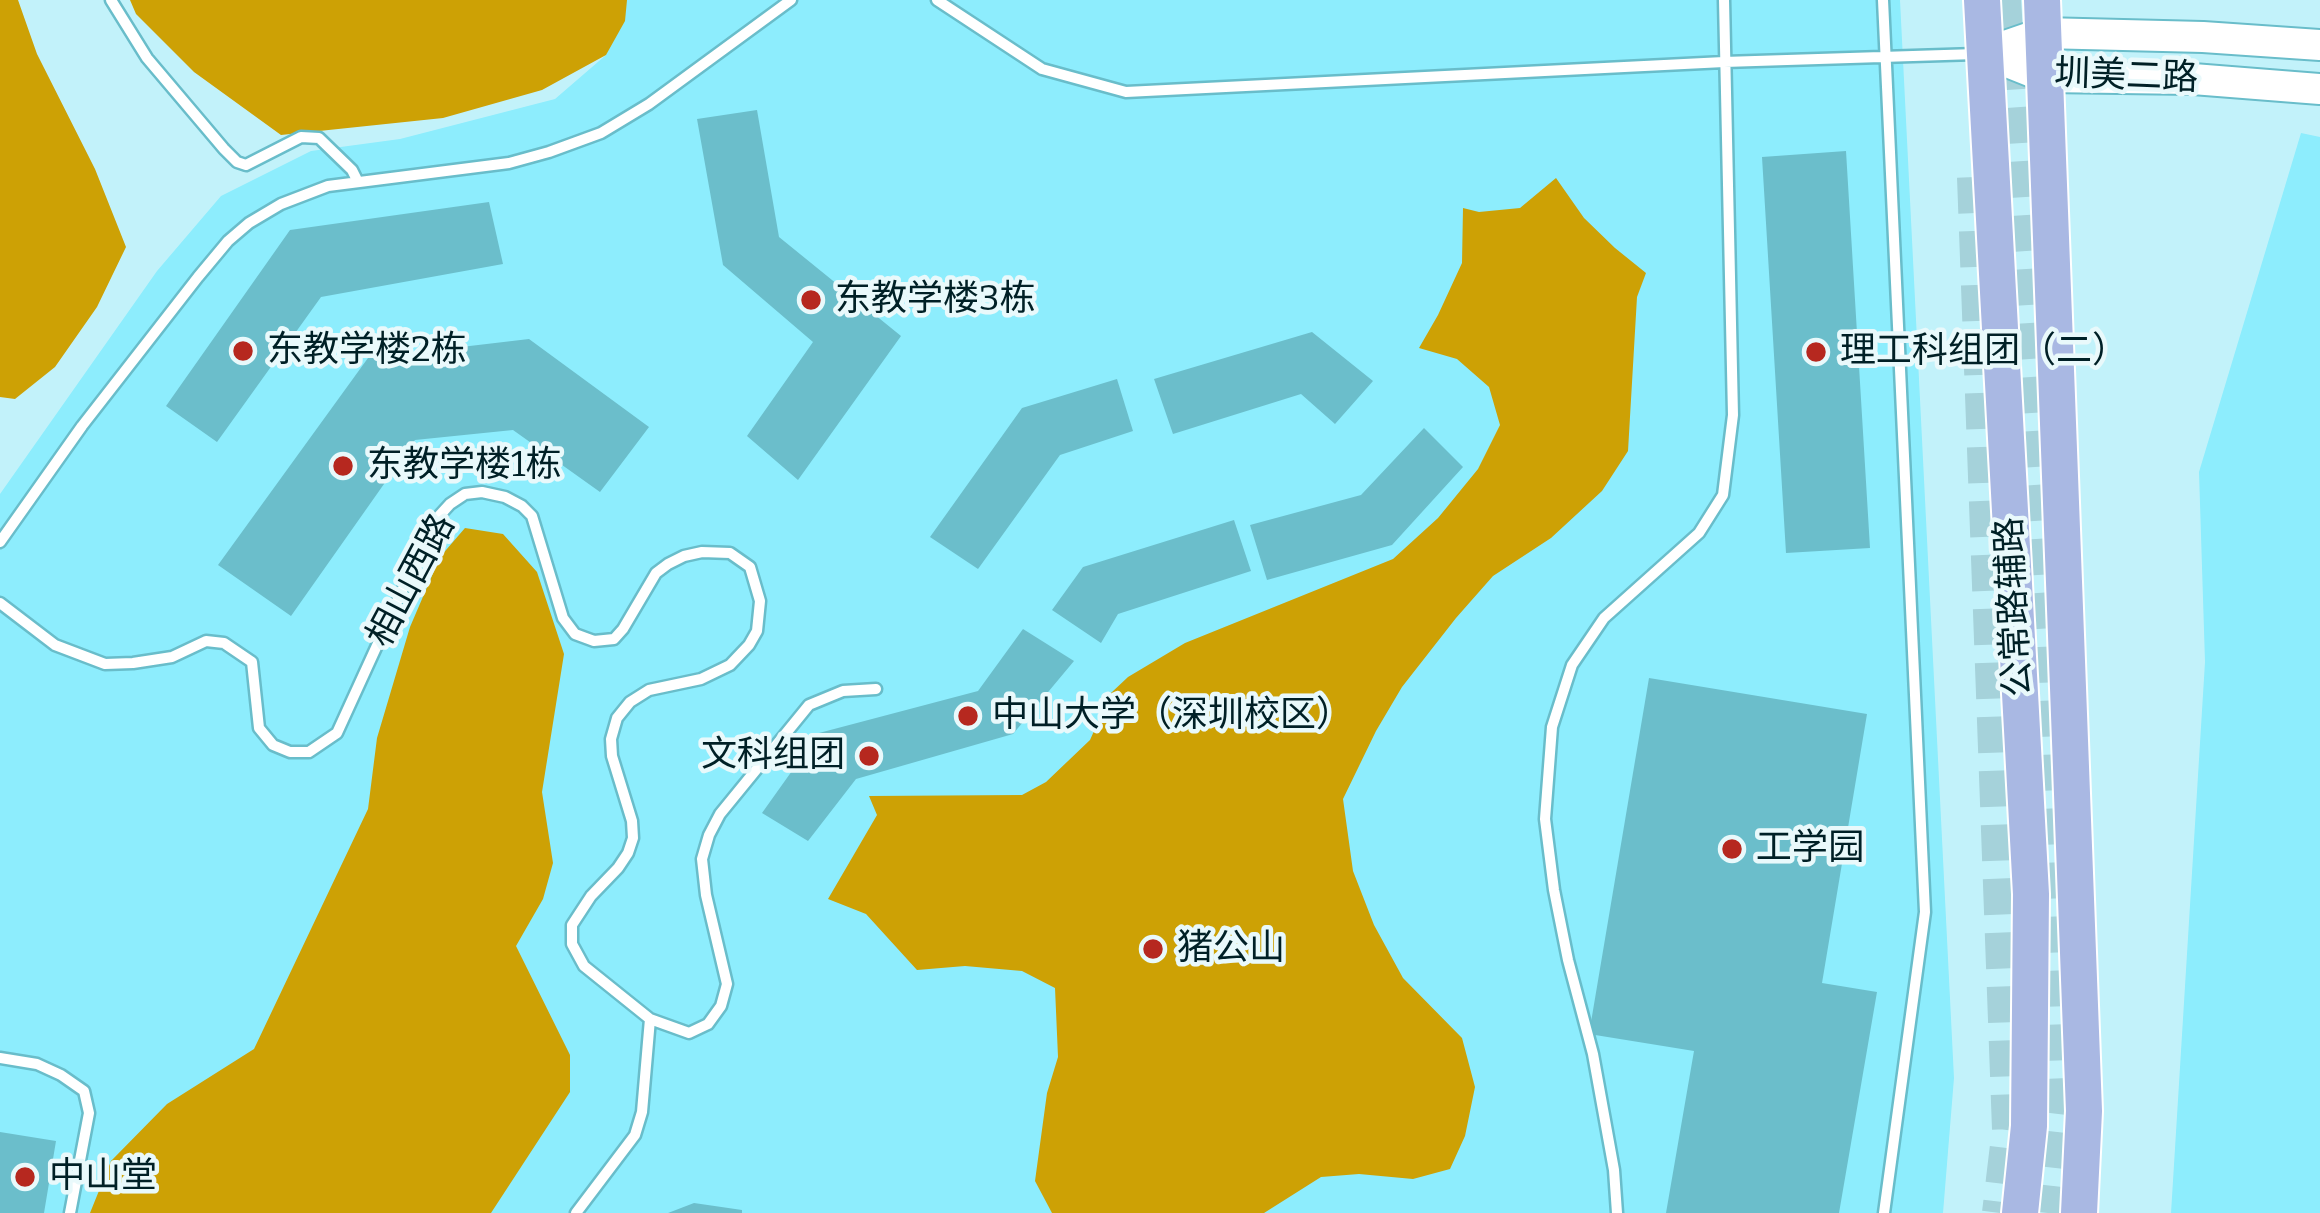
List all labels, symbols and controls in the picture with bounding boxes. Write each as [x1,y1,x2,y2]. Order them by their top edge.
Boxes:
street label: 圳美二路 [2053,53,2199,101]
place label: 东教学楼3栋 [835,278,1036,322]
marker: 东教学楼3栋 [798,287,824,313]
place label: 东教学楼2栋 [267,329,467,373]
place label: 理工科组团（二） [1840,330,2128,374]
marker: 东教学楼2栋 [230,338,256,364]
marker: 理工科组团（二） [1803,339,1829,365]
place label: 东教学楼1栋 [367,444,562,488]
marker: 东教学楼1栋 [330,453,356,479]
street label: 相山西路 [359,507,465,655]
street label: 公常路辅路 [1989,516,2041,698]
place label: 中山大学（深圳校区） [992,694,1352,738]
marker: 中山大学（深圳校区） [955,703,981,729]
place label: 文科组团 [701,734,845,778]
marker: 文科组团 [856,743,882,769]
place label: 工学园 [1756,827,1864,871]
marker: 工学园 [1719,836,1745,862]
place label: 猪公山 [1177,927,1285,971]
marker: 猪公山 [1140,936,1166,962]
place label: 中山堂 [49,1155,157,1199]
marker: 中山堂 [12,1164,38,1190]

